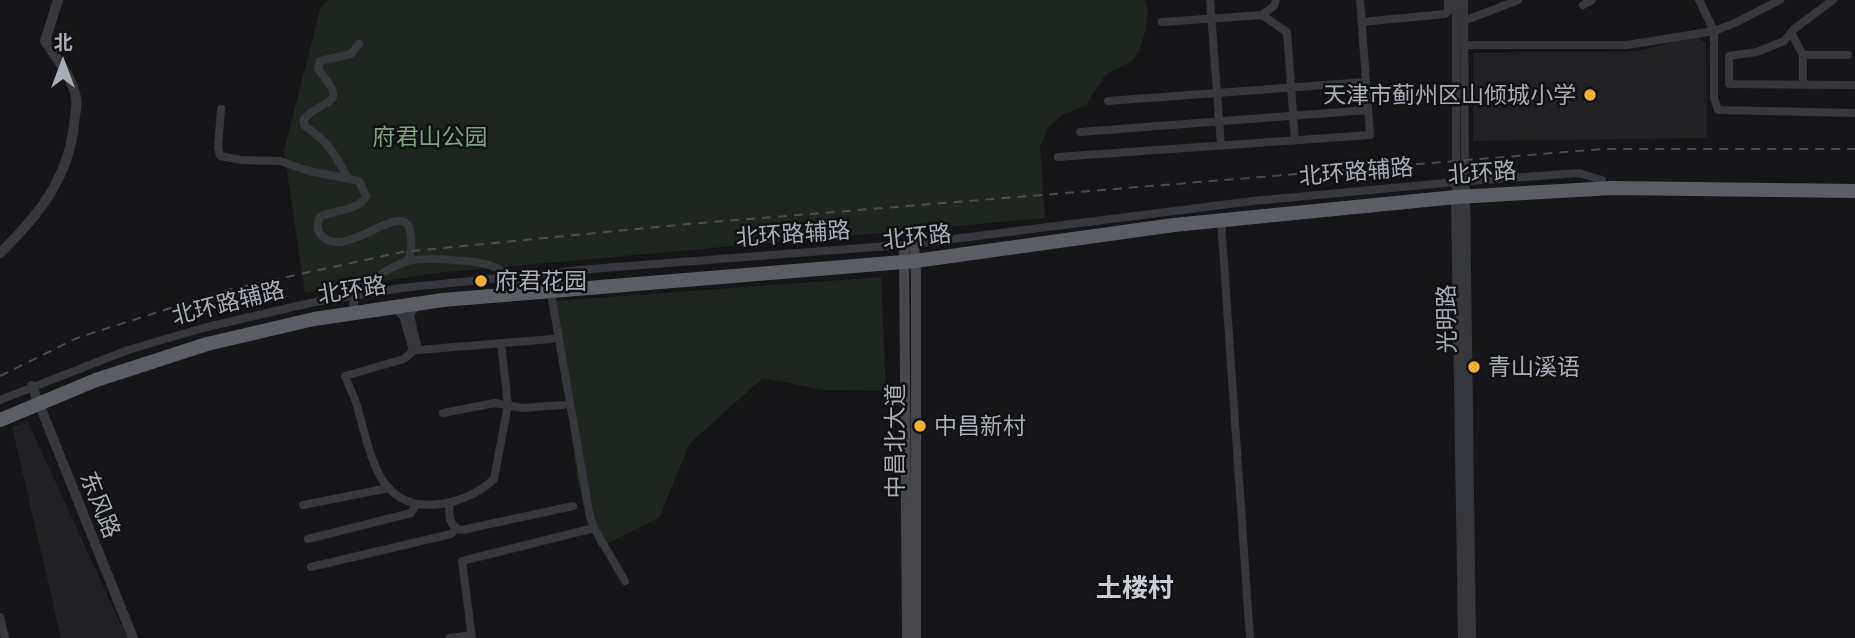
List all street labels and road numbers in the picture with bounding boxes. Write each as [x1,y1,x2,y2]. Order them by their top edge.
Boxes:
street label: 北环路辅路 [1298,153,1414,191]
street label: 北环路 [1447,157,1517,189]
street label: 北环路辅路 [735,216,851,252]
street label: 北环路 [881,220,953,254]
street label: 北环路 [316,271,388,309]
street label: 北环路辅路 [169,276,287,330]
street label: 光明路 [1433,284,1461,354]
street label: 中昌北大道 [881,384,909,498]
street label: 东风路 [74,468,126,542]

